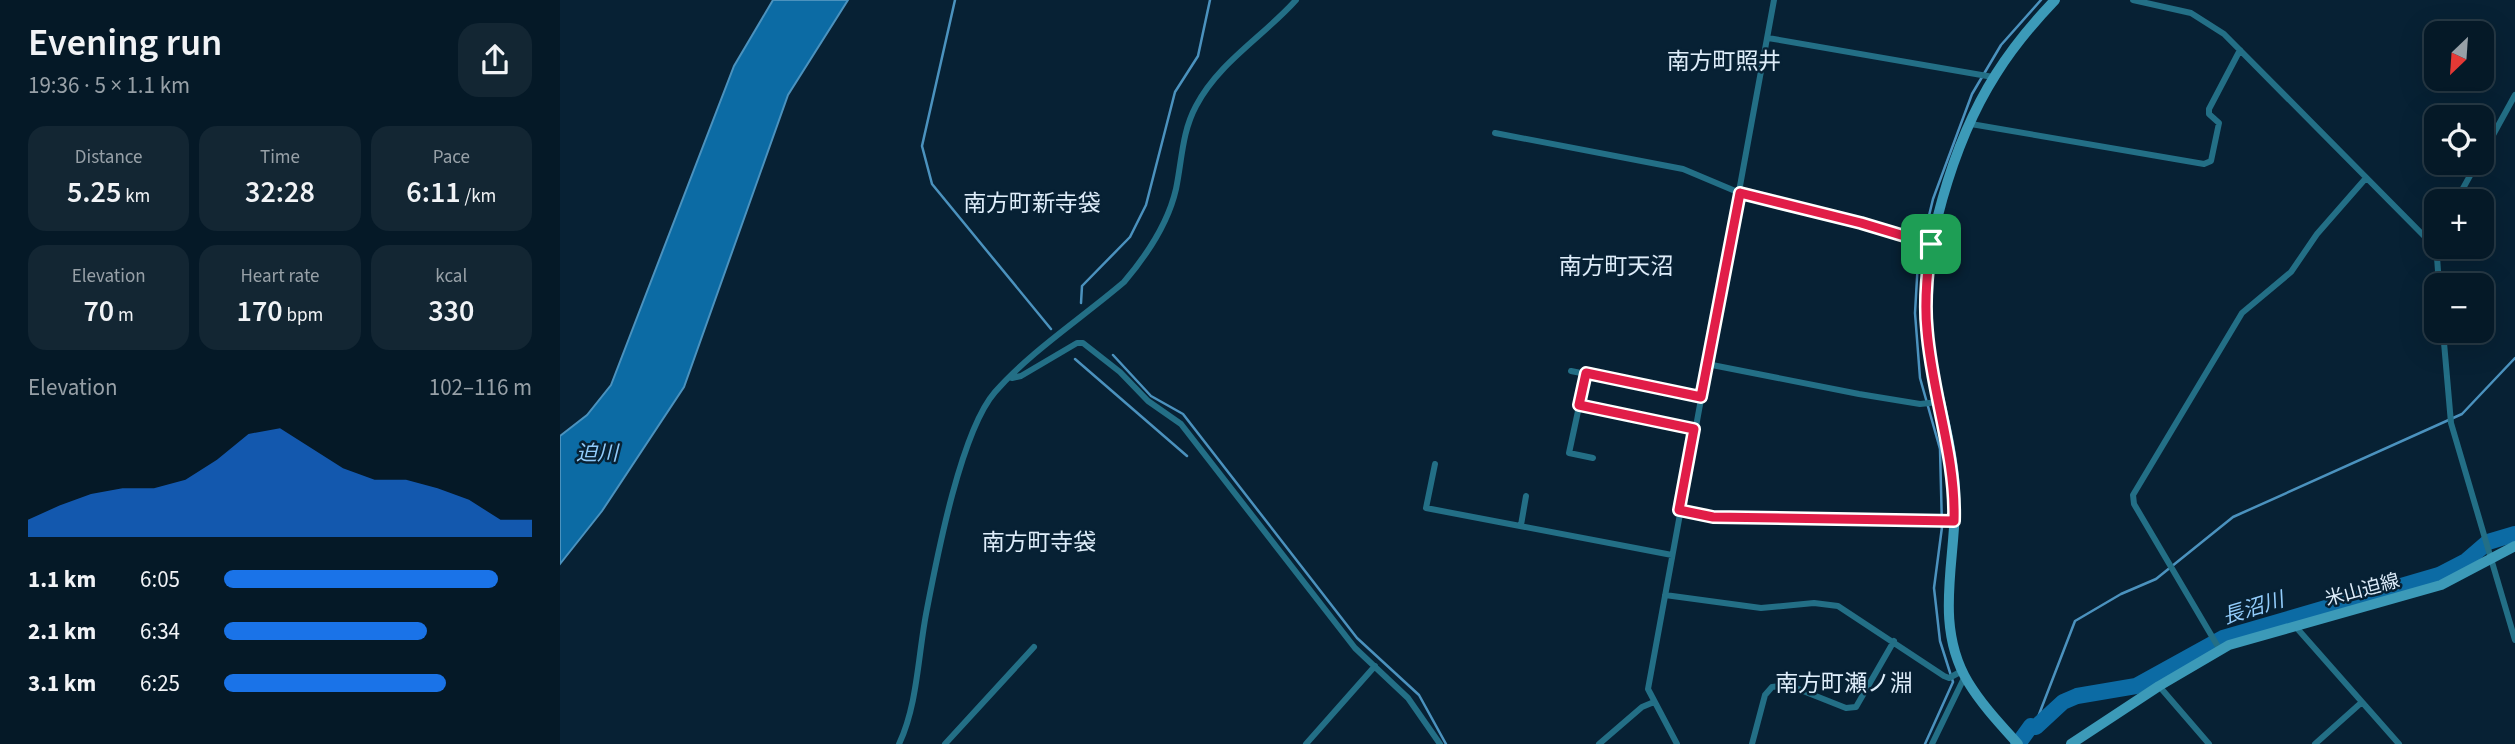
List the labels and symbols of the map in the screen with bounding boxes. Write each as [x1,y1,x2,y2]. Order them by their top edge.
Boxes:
north arrow [2424,21,2494,91]
district label: 南方町照井 [1667,45,1782,78]
district label: 南方町新寺袋 [963,187,1101,220]
pin [1901,214,1961,274]
district label: 南方町天沼 [1559,250,1674,283]
water label: 迫川 [576,438,620,468]
district label: 南方町寺袋 [982,526,1097,559]
street label: 米山迫線 [2322,568,2403,613]
water label: 長沼川 [2218,584,2289,632]
district label: 南方町瀬ノ淵 [1775,667,1913,700]

